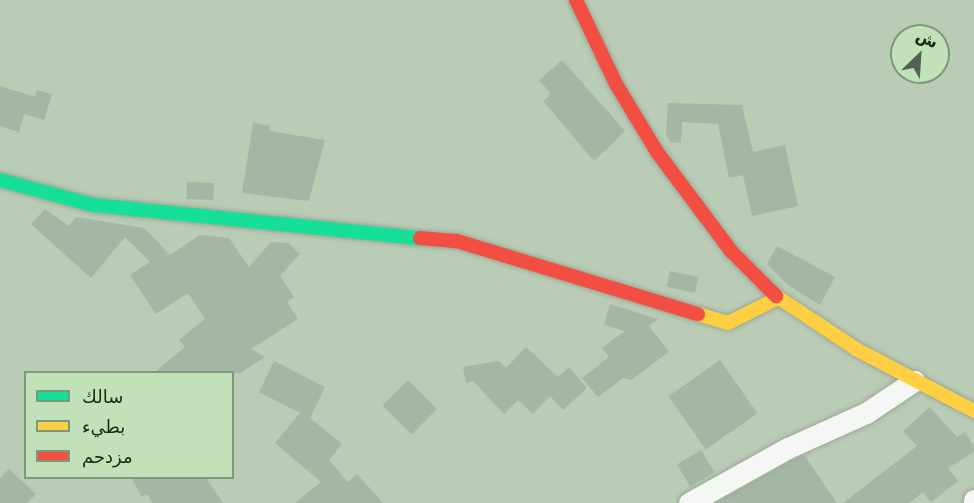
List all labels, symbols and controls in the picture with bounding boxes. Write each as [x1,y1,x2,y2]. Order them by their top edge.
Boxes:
north arrow [890,24,950,84]
text: ش [913,26,941,52]
legend [24,371,234,479]
text: سالك [82,386,123,407]
text: بطيء [82,416,125,437]
text: مزدحم [82,446,133,467]

